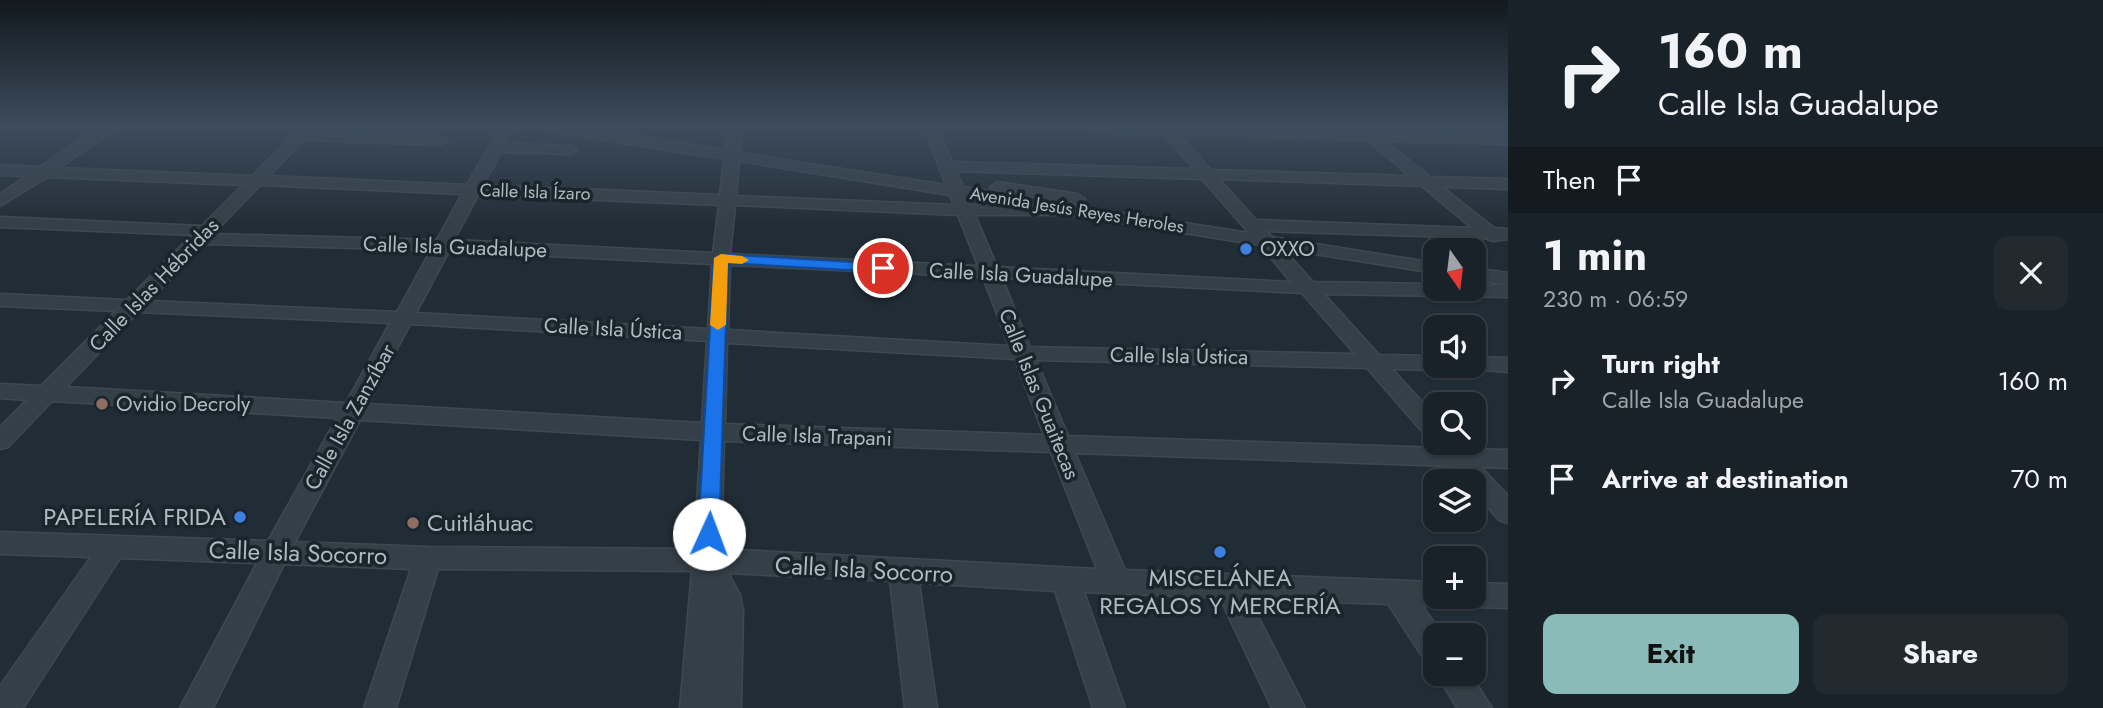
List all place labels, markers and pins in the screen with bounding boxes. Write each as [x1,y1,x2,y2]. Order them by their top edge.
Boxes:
place label: OXXO [1260,234,1315,264]
pin [853,238,913,298]
marker: OXXO [1238,241,1254,257]
place label: Ovidio Decroly [116,389,251,419]
marker: Ovidio Decroly [94,396,110,412]
place label: PAPELERÍA FRIDA [43,499,226,534]
place label: Cuitláhuac [427,505,533,540]
marker: PAPELERÍA FRIDA [232,509,248,525]
marker: Cuitláhuac [405,515,421,531]
marker: MISCELÁNEA REGALOS Y MERCERÍA [1212,544,1228,560]
place label: MISCELÁNEA REGALOS Y MERCERÍA [1099,560,1341,623]

